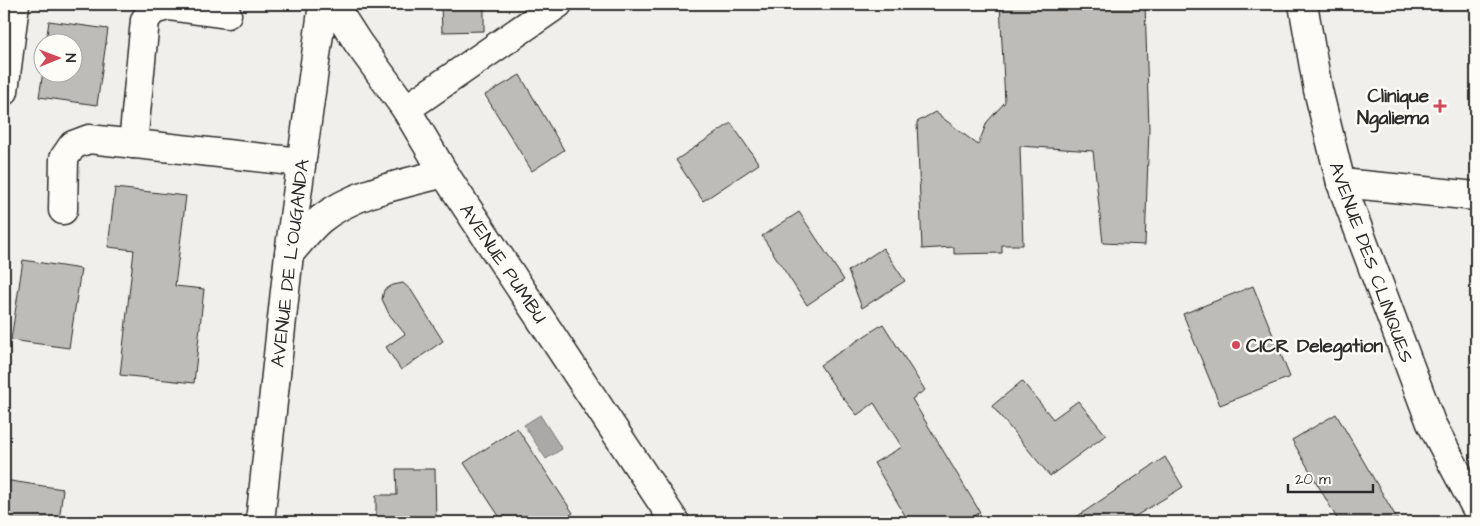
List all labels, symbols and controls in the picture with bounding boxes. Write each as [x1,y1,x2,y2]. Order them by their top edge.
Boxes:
north arrow [32,32,82,82]
text: N [60,53,80,63]
place label: Clinique Ngaliema [1357,83,1430,133]
marker: Clinique Ngaliema [1433,99,1447,113]
street label: AVENUE DE L’OUGANDA [264,158,317,369]
street label: AVENUE DES CLINIQUES [1322,158,1420,367]
street label: AVENUE PUMBU [453,198,553,329]
place label: CICR Delegation [1246,333,1384,361]
marker: CICR Delegation [1230,339,1242,351]
scale bar [1288,461,1372,493]
text: 20 m [1295,469,1331,490]

